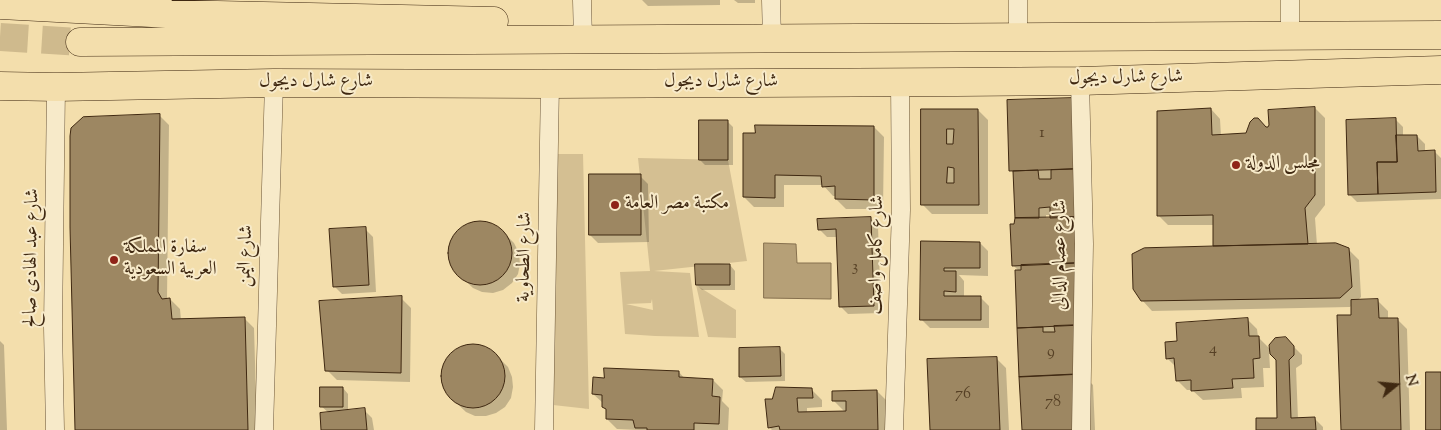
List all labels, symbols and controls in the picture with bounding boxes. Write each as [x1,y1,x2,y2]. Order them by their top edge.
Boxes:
street label: شارع شارل ديجول [1069,67,1183,91]
street label: شارع شارل ديجول [259,72,373,94]
street label: شارع شارل ديجول [664,72,778,94]
house number: 1 [1039,124,1045,144]
place label: مجلس الدولة [1246,154,1320,176]
marker: مجلس الدولة [1230,159,1242,171]
street label: شارع عبد الهادى صالح [20,188,46,328]
place label: مكتبة مصر العامة [625,194,729,216]
street label: شارع كامل واصف [866,195,890,315]
marker: مكتبة مصر العامة [609,199,621,211]
street label: شارع عصام الدالى [1051,200,1073,310]
street label: شارع الطحاوية [514,212,538,302]
street label: شارع اليمن [235,224,259,288]
place label: سفارة المملكة العربية السعودية [124,238,217,282]
marker: سفارة المملكة العربية السعودية [108,254,120,266]
house number: 3 [852,258,858,278]
house number: 4 [1209,340,1217,360]
house number: 9 [1047,343,1055,363]
north arrow [1371,360,1421,410]
text: N [1399,372,1422,389]
house number: 76 [955,385,971,405]
house number: 78 [1045,393,1061,413]

